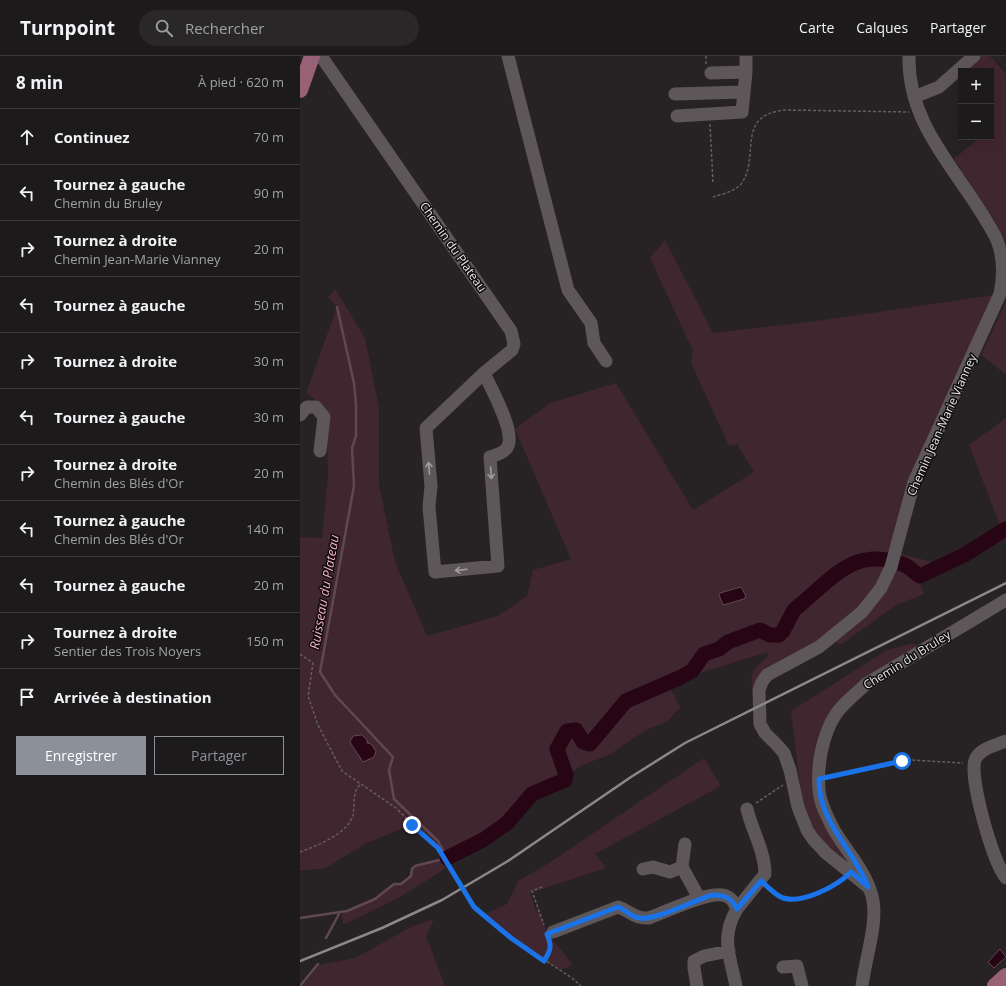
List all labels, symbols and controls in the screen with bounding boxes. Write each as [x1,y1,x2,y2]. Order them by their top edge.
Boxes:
search box [139,10,419,46]
text: Turnpoint [20,15,115,41]
icon: search [153,17,175,39]
text: Rechercher [185,18,265,38]
text: Carte [799,18,834,37]
text: Calques [856,18,908,37]
text: Partager [930,18,986,37]
map controls [958,68,994,140]
button: + [958,68,994,104]
text: 8 min [16,71,63,94]
text: À pied · 620 m [198,73,284,91]
button: − [958,104,994,140]
icon: ahead [16,126,38,148]
text: Continuez [54,127,130,147]
text: 70 m [254,128,284,146]
text: Tournez à gauche [54,174,185,194]
icon: left [16,182,38,204]
text: 90 m [254,184,284,202]
text: Chemin du Bruley [54,194,162,212]
street label: Chemin du Plateau [416,198,491,295]
text: Tournez à droite [54,230,177,250]
icon: right [16,238,38,260]
text: 20 m [254,240,284,258]
text: Chemin Jean-Marie Vianney [54,250,221,268]
icon: left [16,294,38,316]
text: Tournez à gauche [54,295,185,315]
text: 50 m [254,296,284,314]
icon: right [16,350,38,372]
street label: Chemin Jean-Marie Vianney [903,350,981,498]
text: Tournez à droite [54,351,177,371]
text: 30 m [254,352,284,370]
icon: left [16,406,38,428]
text: Tournez à gauche [54,407,185,427]
text: 30 m [254,408,284,426]
text: Tournez à droite [54,454,177,474]
icon: right [16,462,38,484]
one-way arrow [426,462,433,475]
text: 20 m [254,464,284,482]
one-way arrow [488,466,495,479]
text: Chemin des Blés d'Or [54,474,184,492]
text: Tournez à gauche [54,510,185,530]
icon: left [16,518,38,540]
text: 140 m [246,520,284,538]
text: Chemin des Blés d'Or [54,530,184,548]
water label: Ruisseau du Plateau [305,533,343,651]
one-way arrow [455,566,468,574]
icon: left [16,574,38,596]
text: Tournez à gauche [54,575,185,595]
text: 20 m [254,576,284,594]
text: Tournez à droite [54,622,177,642]
street label: Chemin du Bruley [860,625,954,693]
icon: right [16,630,38,652]
text: 150 m [246,632,284,650]
text: Sentier des Trois Noyers [54,642,201,660]
icon: arrive [16,686,38,708]
text: Arrivée à destination [54,687,212,707]
button: Enregistrer [16,736,146,775]
button: Partager [154,736,284,775]
route start [893,752,911,770]
route end [403,816,421,834]

